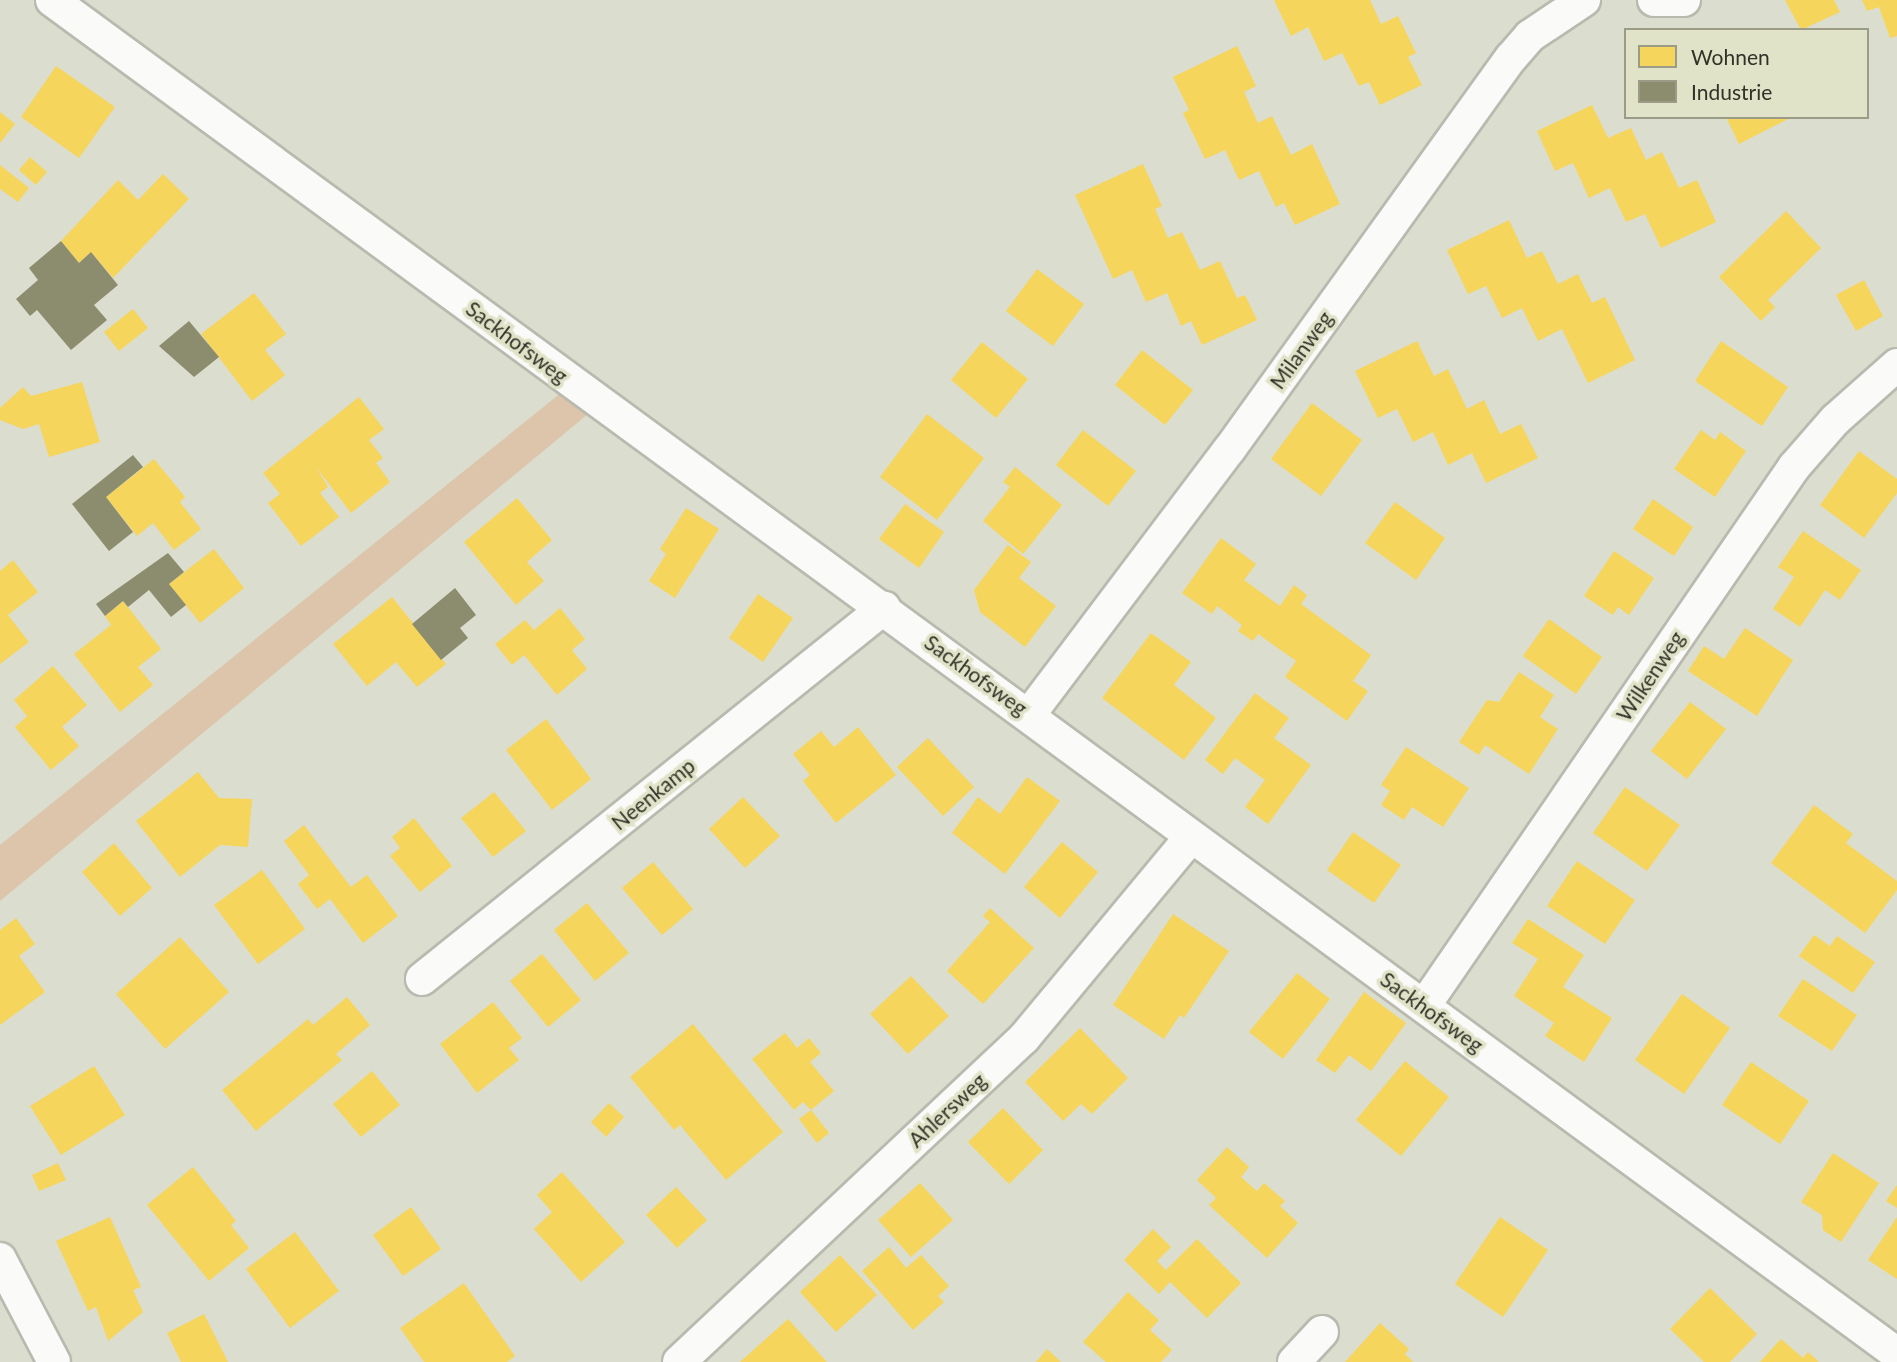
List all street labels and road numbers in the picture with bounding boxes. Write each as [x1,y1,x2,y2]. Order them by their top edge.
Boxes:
street label: Sackhofsweg [461,296,573,388]
street label: Milanweg [1264,306,1338,394]
street label: Wilkenweg [1611,626,1689,726]
street label: Sackhofsweg [920,629,1032,721]
street label: Neenkamp [606,753,700,835]
street label: Sackhofsweg [1376,966,1488,1058]
street label: Ahlersweg [903,1068,991,1152]

